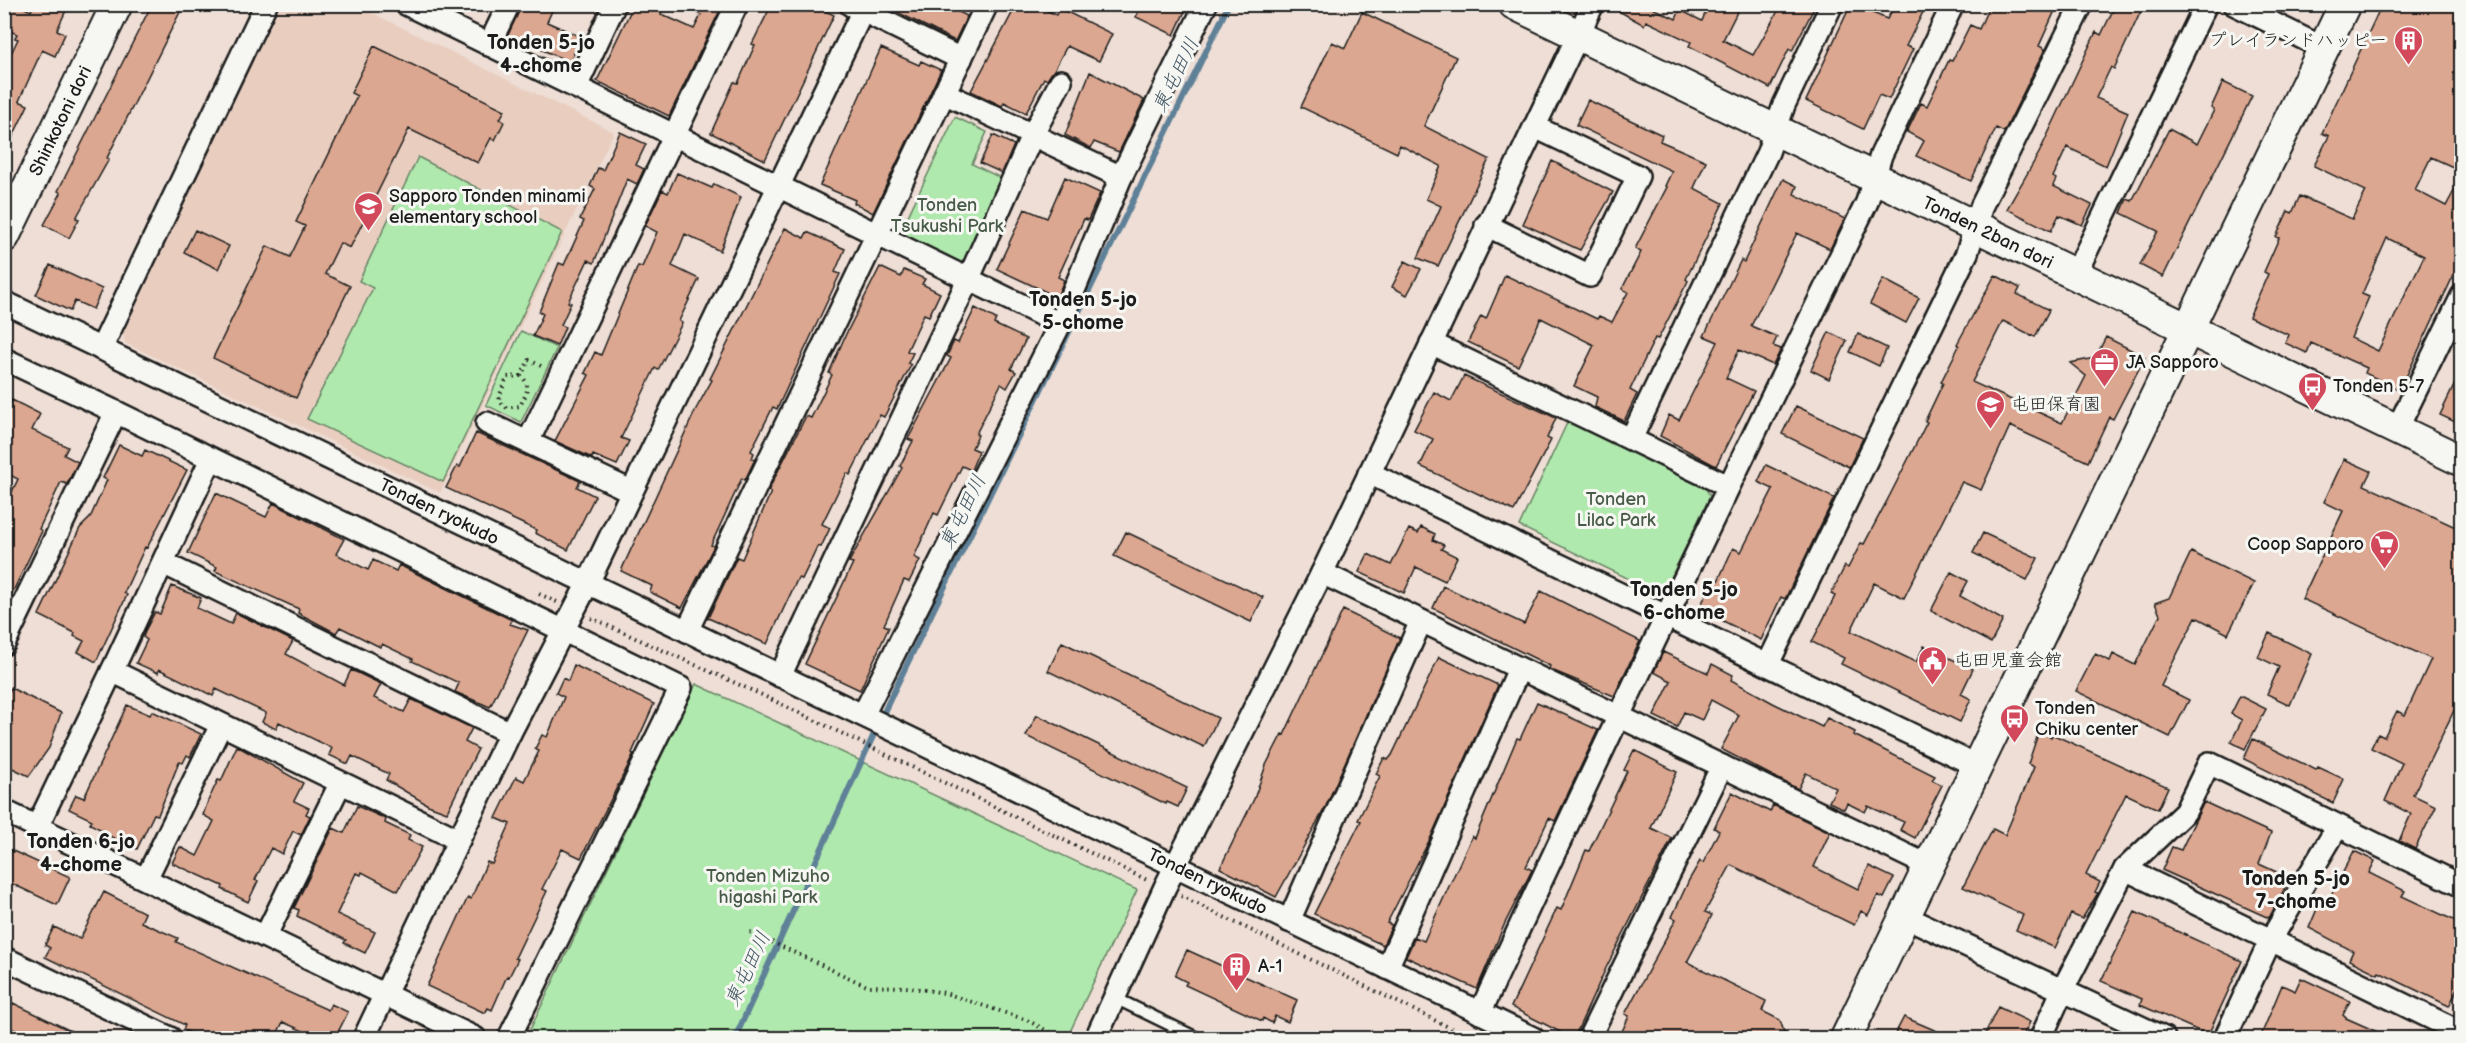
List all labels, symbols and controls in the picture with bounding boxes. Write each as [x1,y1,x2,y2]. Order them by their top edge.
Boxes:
building icon: プレイランドハッピー [2392,24,2424,66]
place label: プレイランドハッピー [2209,30,2387,51]
district label: Tonden 5-jo 4-chome [487,31,595,78]
water label: 東屯田川 [1148,34,1204,116]
street label: Shinkotoni dori [25,63,96,179]
place label: Sapporo Tonden minami elementary school [389,186,586,228]
school or university icon: Sapporo Tonden minami elementary school [352,190,384,232]
street label: Tonden 2ban dori [1919,192,2057,273]
park label: Tonden Tsukushi Park [891,195,1003,237]
district label: Tonden 5-jo 5-chome [1029,288,1137,335]
office icon: JA Sapporo [2089,346,2121,388]
place label: JA Sapporo [2126,352,2219,373]
bus stop icon: Tonden 5-7 [2296,370,2328,412]
place label: Tonden 5-7 [2333,376,2424,397]
school or university icon: 屯田保育園 [1974,388,2006,430]
place label: 屯田保育園 [2011,394,2101,415]
water label: 東屯田川 [935,471,991,553]
street label: Tonden ryokudo [376,474,502,549]
park label: Tonden Lilac Park [1576,489,1656,531]
supermarket icon: Coop Sapporo [2369,528,2401,570]
place label: Coop Sapporo [2247,534,2364,555]
district label: Tonden 5-jo 6-chome [1630,578,1738,625]
public building icon: 屯田児童会館 [1917,644,1949,686]
place label: 屯田児童会館 [1954,650,2062,671]
place label: Tonden Chiku center [2035,698,2139,740]
bus stop icon: Tonden Chiku center [1998,702,2030,744]
district label: Tonden 6-jo 4-chome [27,830,135,877]
street label: Tonden ryokudo [1145,844,1271,919]
park label: Tonden Mizuho higashi Park [706,866,830,908]
district label: Tonden 5-jo 7-chome [2242,867,2350,914]
water label: 東屯田川 [720,928,776,1010]
building icon: A-1 [1221,950,1253,992]
place label: A-1 [1258,956,1283,977]

